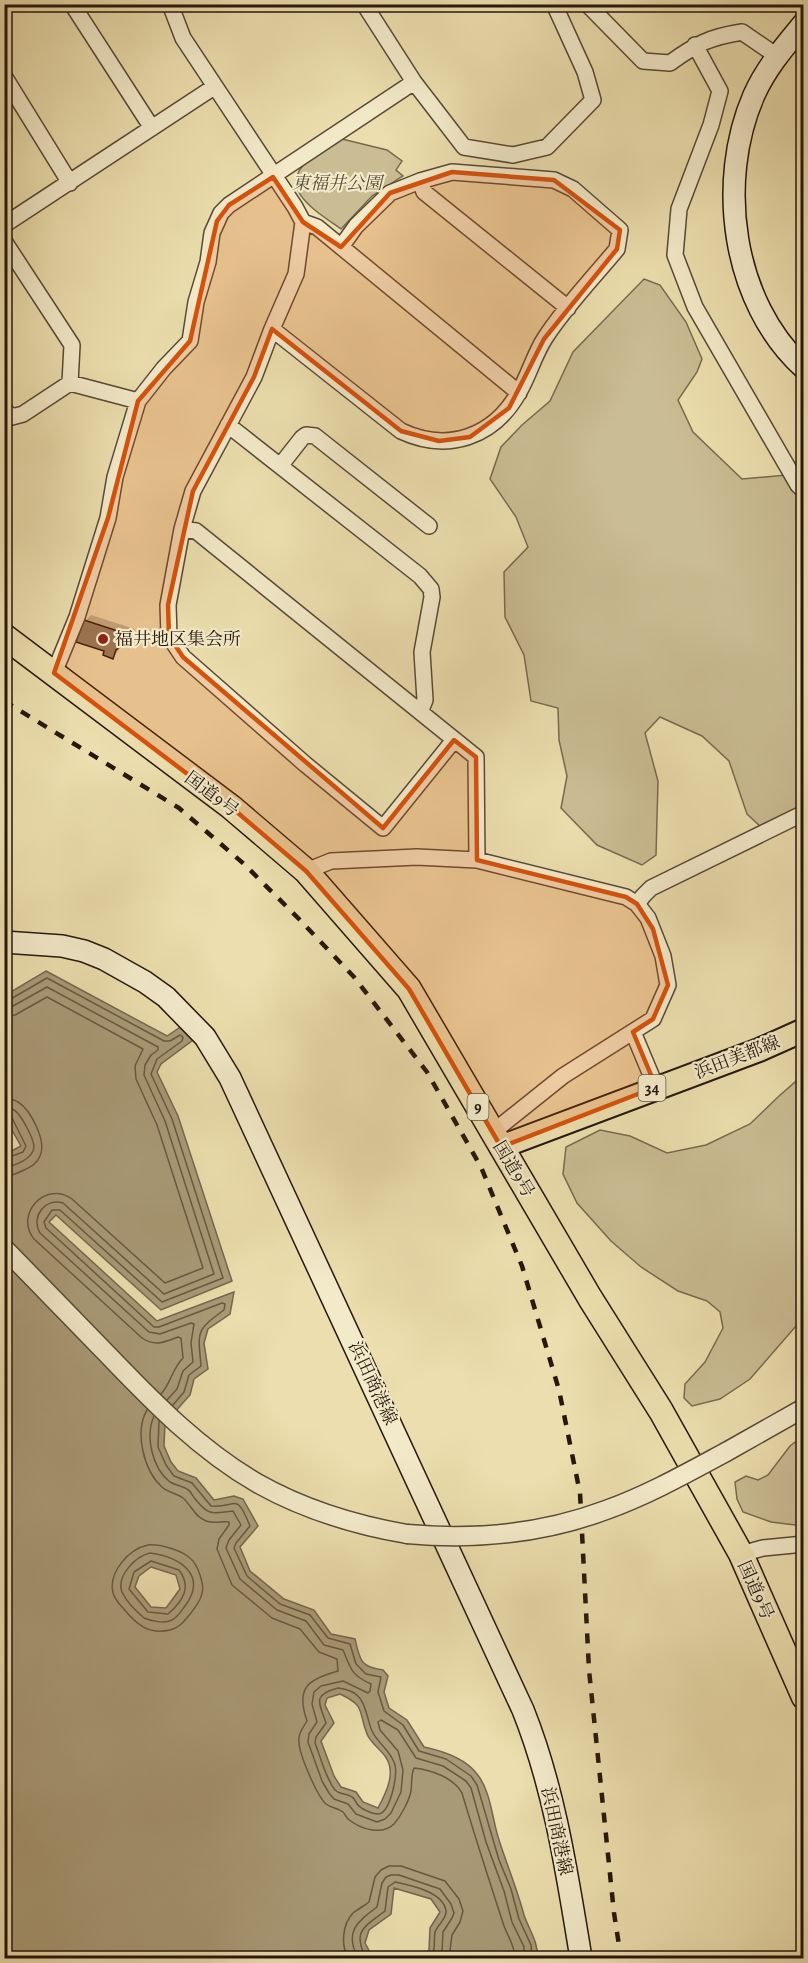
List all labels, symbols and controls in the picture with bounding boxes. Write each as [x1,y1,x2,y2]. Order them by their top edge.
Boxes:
park label: 東福井公園 [292,171,385,195]
place label: 福井地区集会所 [115,627,241,651]
marker: 福井地区集会所 [96,632,110,646]
street label: 国道9号 [180,766,244,822]
street label: 浜田美都線 [691,1030,783,1084]
road number: 34 [638,1075,666,1101]
road number: 9 [468,1094,488,1120]
street label: 国道9号 [488,1136,540,1202]
street label: 浜田商港線 [343,1337,403,1429]
street label: 国道9号 [732,1557,780,1623]
street label: 浜田商港線 [536,1784,578,1878]

